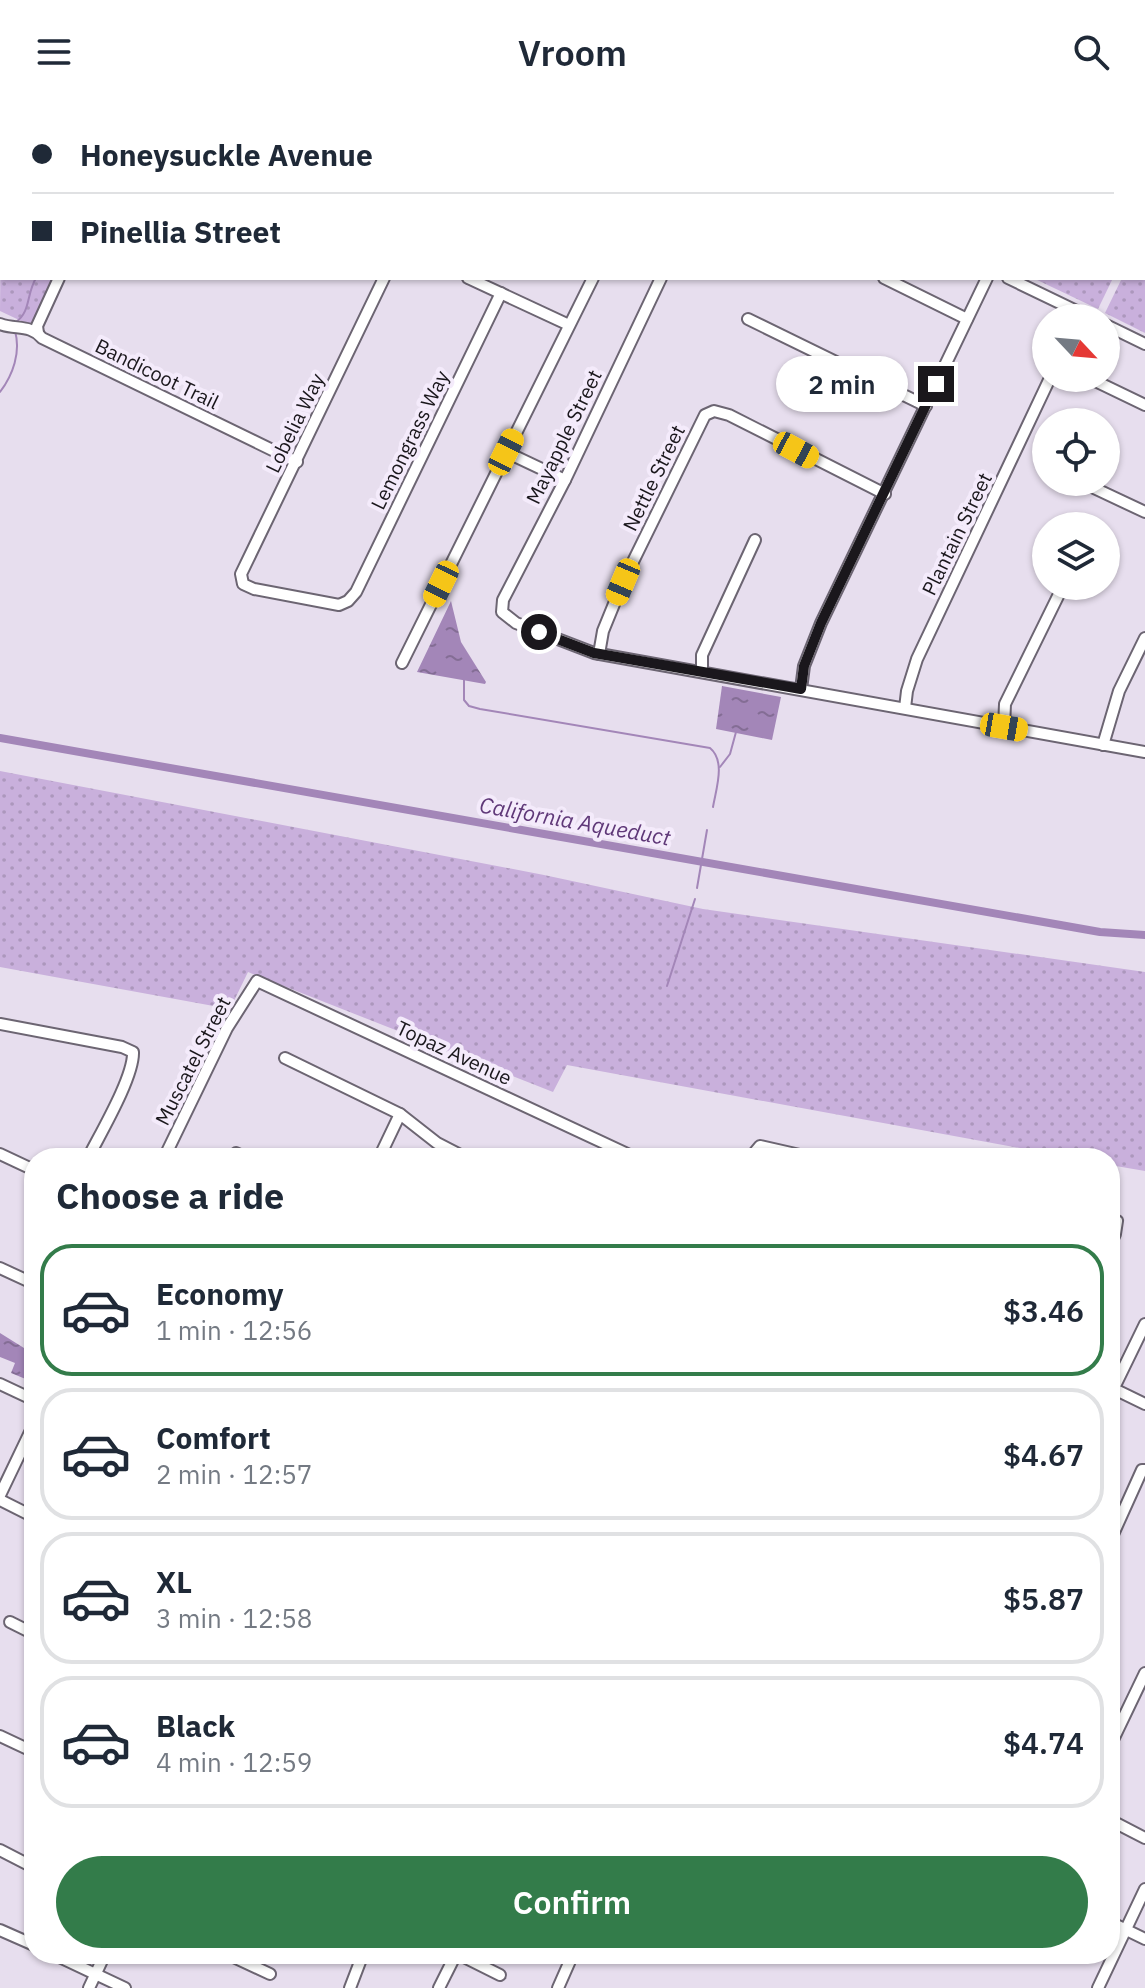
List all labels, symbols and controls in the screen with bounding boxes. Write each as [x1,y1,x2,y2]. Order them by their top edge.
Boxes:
text: Vroom [518,29,627,76]
icon: menu [32,30,76,74]
icon: search [1069,30,1113,74]
text: Honeysuckle Avenue [80,135,373,174]
text: Pinellia Street [80,212,281,251]
north arrow [1032,304,1120,392]
map controls [1032,304,1120,600]
street label: Bandicoot Trail [91,332,224,415]
callout: 2 min [776,356,908,412]
street label: Mayapple Street [519,365,608,508]
street label: Lemongrass Way [364,366,455,514]
route end [918,366,954,402]
text: 2 min [808,367,876,401]
street label: Lobelia Way [259,368,330,477]
button: locate [1032,408,1120,496]
street label: Nettle Street [616,420,691,535]
car [485,425,527,479]
car [769,428,823,472]
street label: Plantain Street [915,468,998,600]
button: layers [1032,512,1120,600]
car [603,555,643,609]
car [420,557,462,611]
route start [521,614,557,650]
car [978,711,1030,743]
water label: California Aqueduct [478,789,674,852]
street label: Muscatel Street [149,992,237,1130]
street label: Topaz Avenue [392,1014,516,1091]
text: Choose a ride [56,1172,284,1219]
icon: car [60,1274,132,1346]
text: Economy [156,1274,284,1313]
text: $3.46 [1003,1291,1084,1330]
text: 1 min · 12:56 [156,1313,312,1347]
icon: car [60,1418,132,1490]
text: Comfort [156,1418,271,1457]
text: $4.67 [1003,1435,1084,1474]
text: 2 min · 12:57 [156,1457,312,1491]
icon: car [60,1562,132,1634]
text: XL [156,1562,192,1601]
text: $5.87 [1003,1579,1084,1618]
text: 3 min · 12:58 [156,1601,312,1635]
icon: car [60,1706,132,1778]
text: Black [156,1706,235,1745]
text: $4.74 [1003,1723,1084,1762]
text: 4 min · 12:59 [156,1745,312,1779]
button: Confirm [56,1856,1088,1948]

